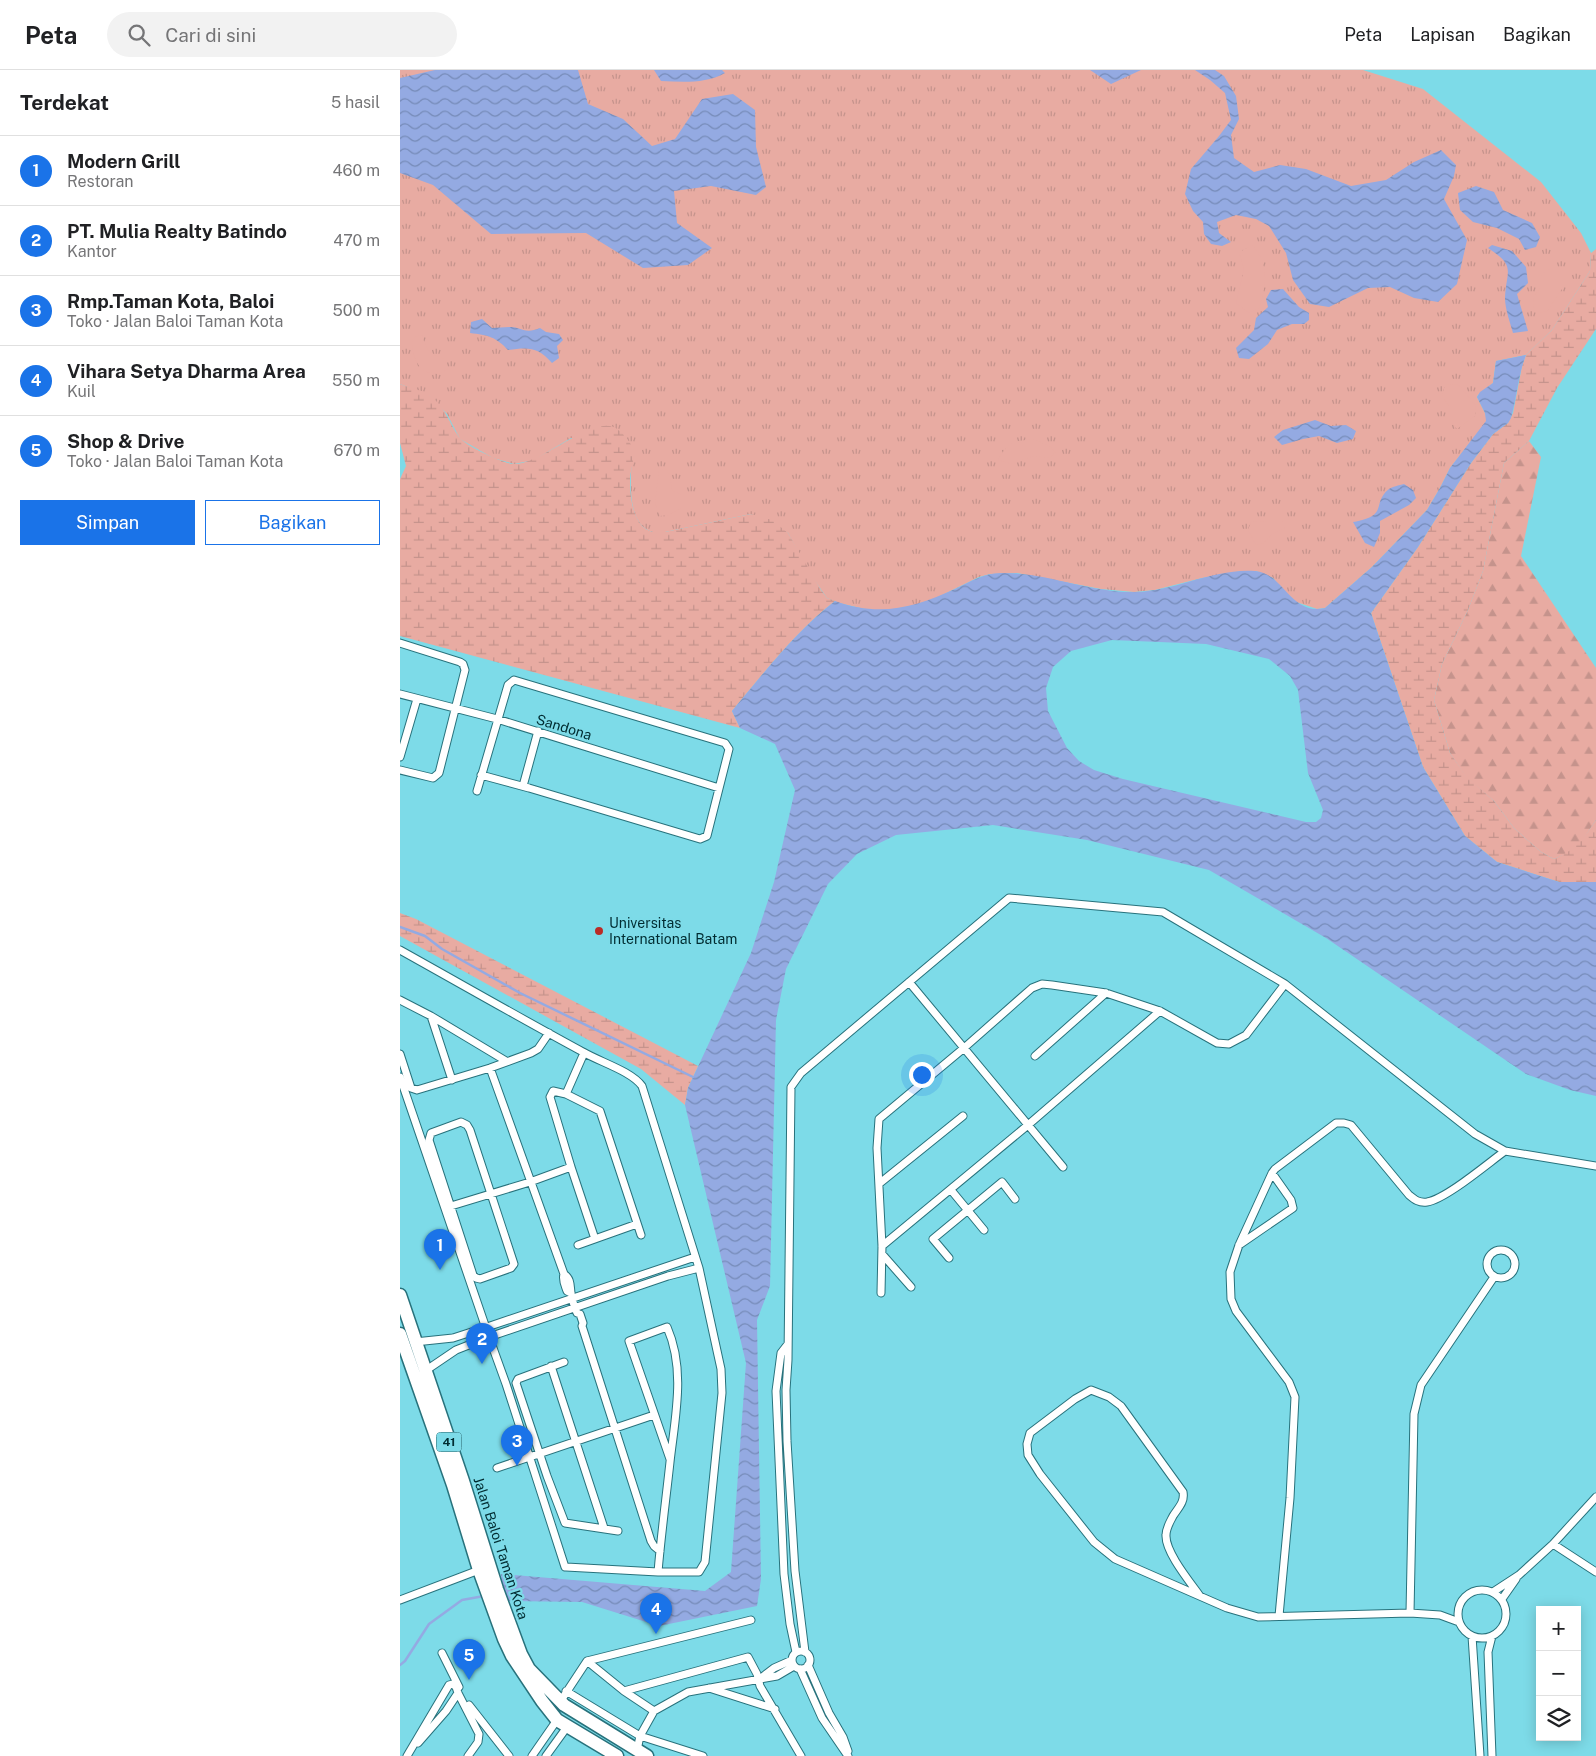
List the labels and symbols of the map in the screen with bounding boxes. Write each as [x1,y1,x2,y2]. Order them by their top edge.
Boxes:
street label: Sandona [534,711,594,743]
place label: Universitas International Batam [609,915,737,947]
marker: Universitas International Batam [593,925,605,937]
your location [909,1062,935,1088]
pin: 1 [424,1229,456,1270]
pin: 2 [466,1323,498,1364]
pin: 3 [501,1425,533,1466]
road number: 41 [436,1432,462,1451]
street label: Jalan Baloi Taman Kota [470,1475,532,1621]
pin: 4 [640,1593,672,1634]
pin: 5 [453,1639,485,1680]

